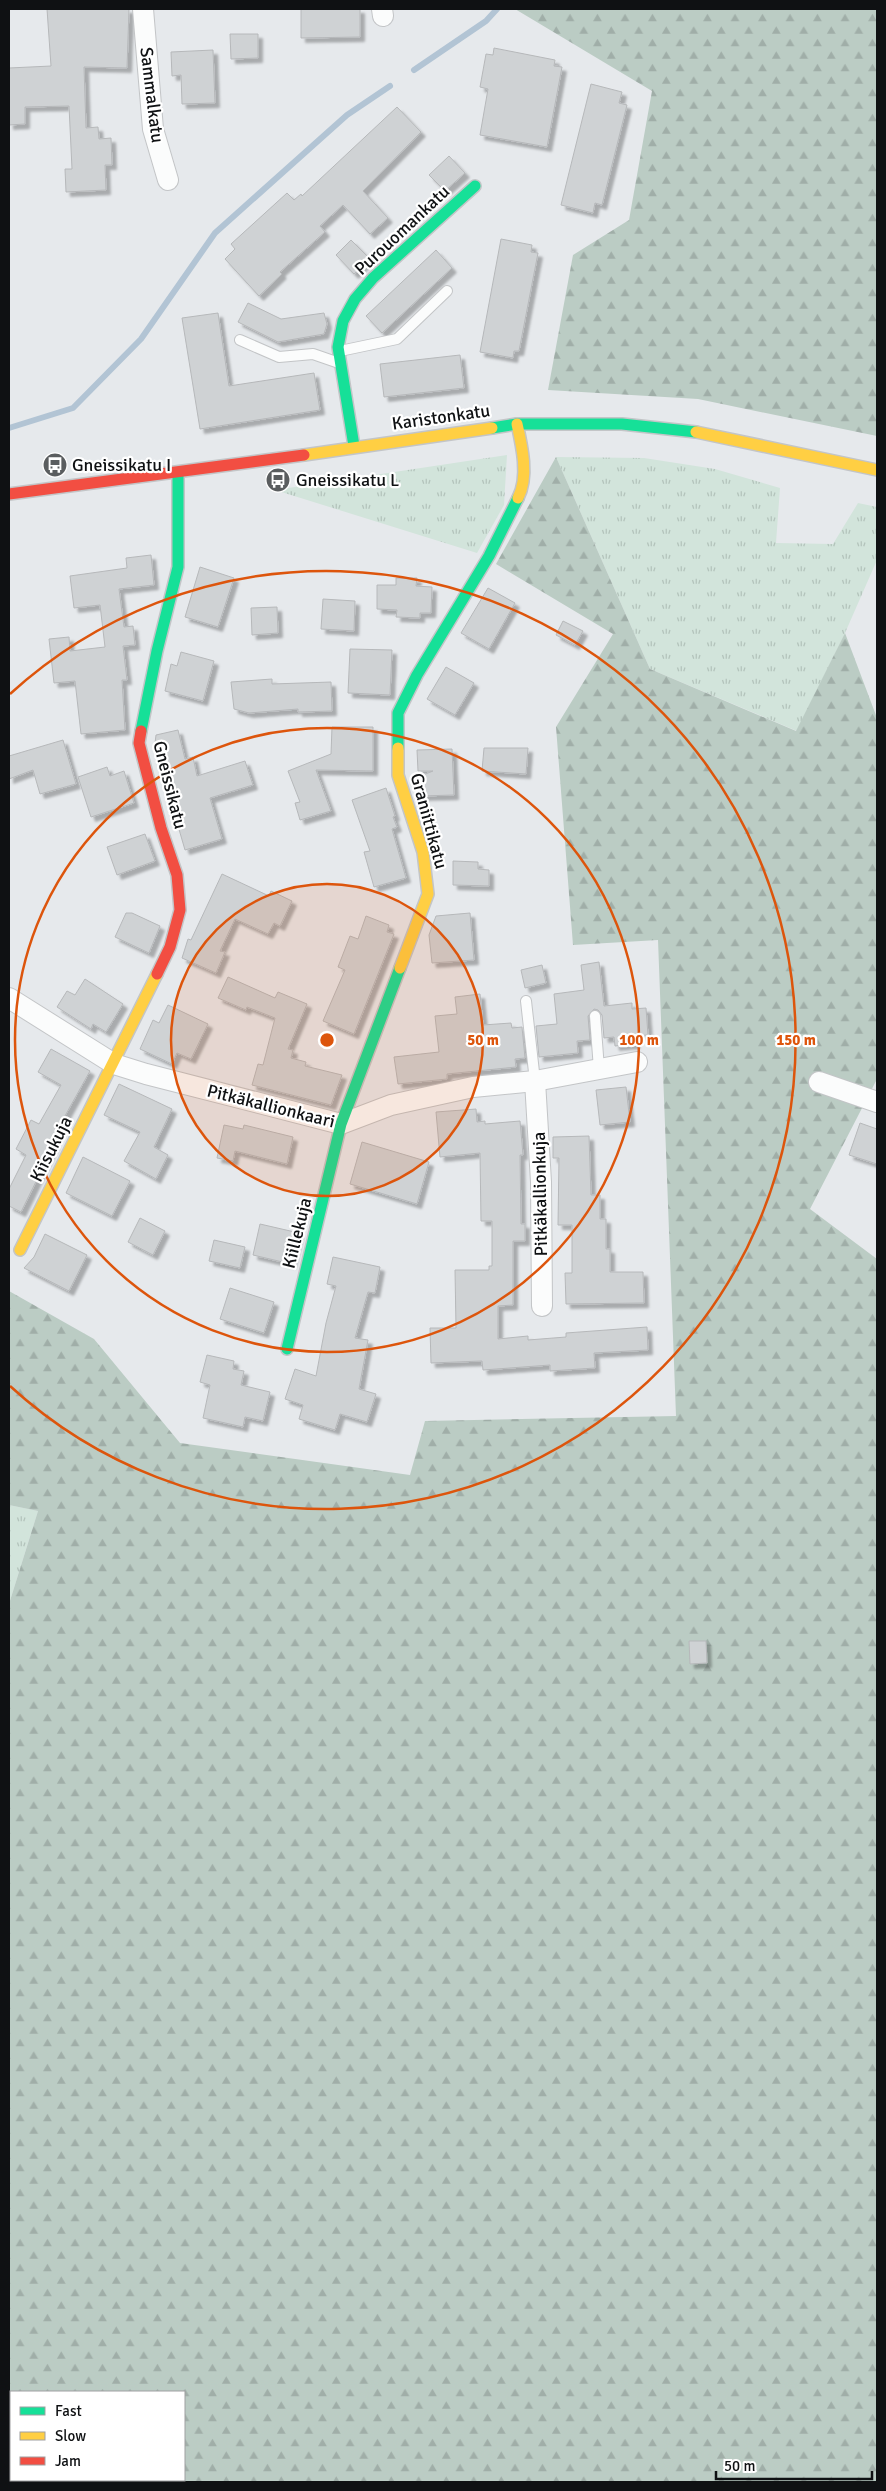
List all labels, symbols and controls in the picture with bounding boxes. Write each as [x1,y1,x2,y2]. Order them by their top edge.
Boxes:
street label: Sammalkatu [135,46,169,144]
street label: Purouomankatu [350,180,454,280]
street label: Karistonkatu [390,399,492,435]
bus stop icon: Gneissikatu I [42,452,68,478]
place label: Gneissikatu I [72,454,171,476]
bus stop icon: Gneissikatu L [265,467,291,493]
place label: Gneissikatu L [296,469,399,491]
street label: Gneissikatu [148,739,192,831]
street label: Graniittikatu [406,771,452,871]
centre of rings [318,1031,336,1049]
text: 50 m [467,1031,499,1049]
text: 100 m [619,1031,659,1049]
text: 150 m [776,1031,816,1049]
street label: Pitkäkallionkaari [205,1079,337,1133]
street label: Kiisukuja [25,1112,77,1186]
street label: Pitkäkallionkuja [528,1132,552,1256]
street label: Kiillekuja [278,1195,316,1271]
legend [10,2391,185,2481]
text: Fast [55,2402,82,2420]
text: Slow [55,2427,86,2445]
scale bar [716,2448,872,2480]
text: Jam [55,2452,81,2470]
text: 50 m [724,2457,755,2475]

